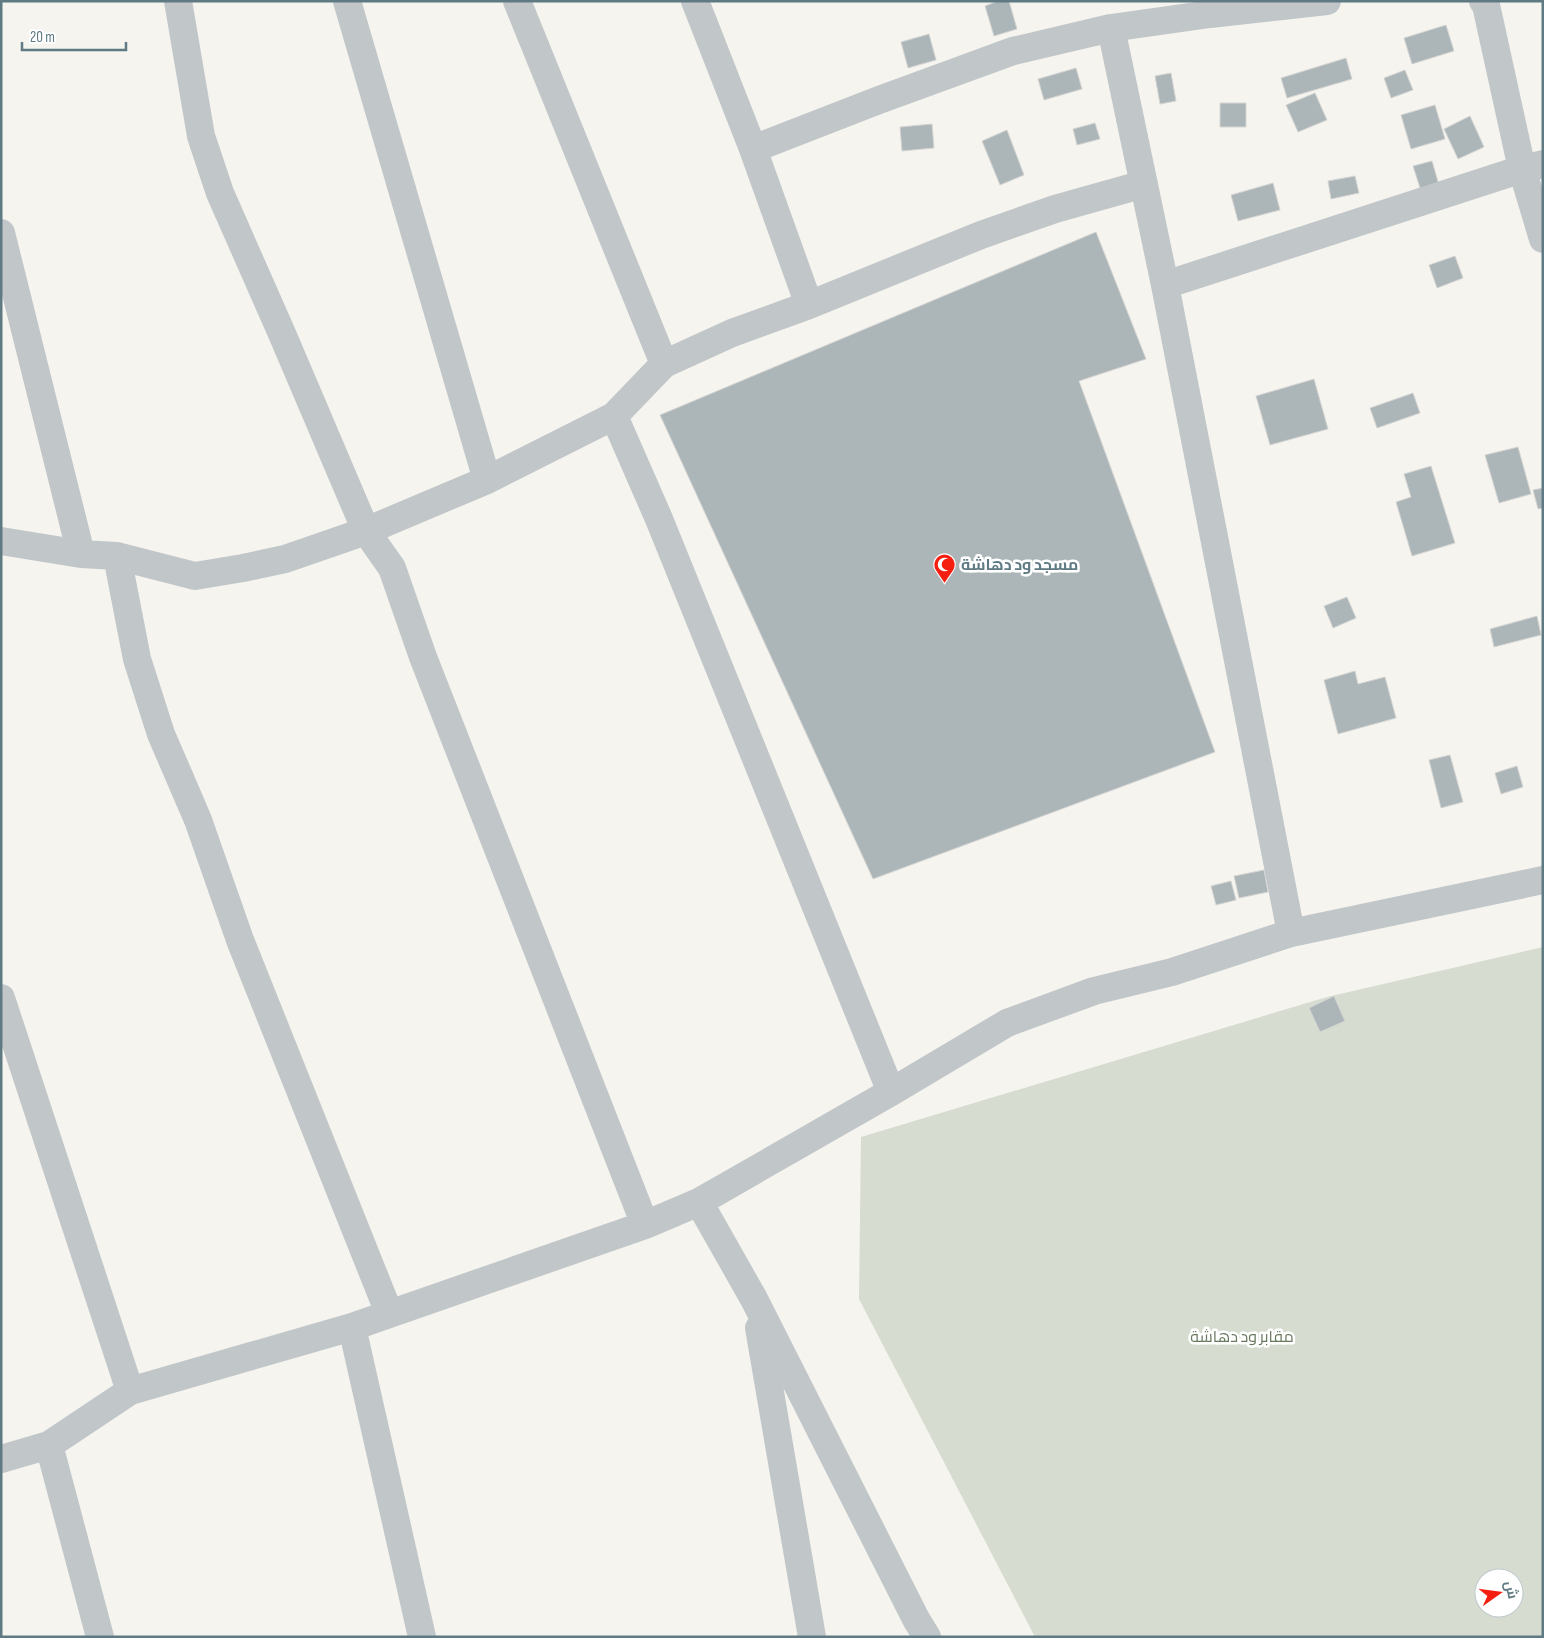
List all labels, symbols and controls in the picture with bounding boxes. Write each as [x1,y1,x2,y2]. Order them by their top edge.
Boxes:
scale bar [22,20,126,52]
text: 20 m [30,28,55,47]
mosque icon: مسجد ود دهاشة [933,553,957,584]
place label: مسجد ود دهاشة [961,556,1078,575]
park label: مقابر ود دهاشة [1190,1328,1294,1347]
north arrow [1474,1568,1524,1618]
text: ش [1501,1579,1522,1601]

